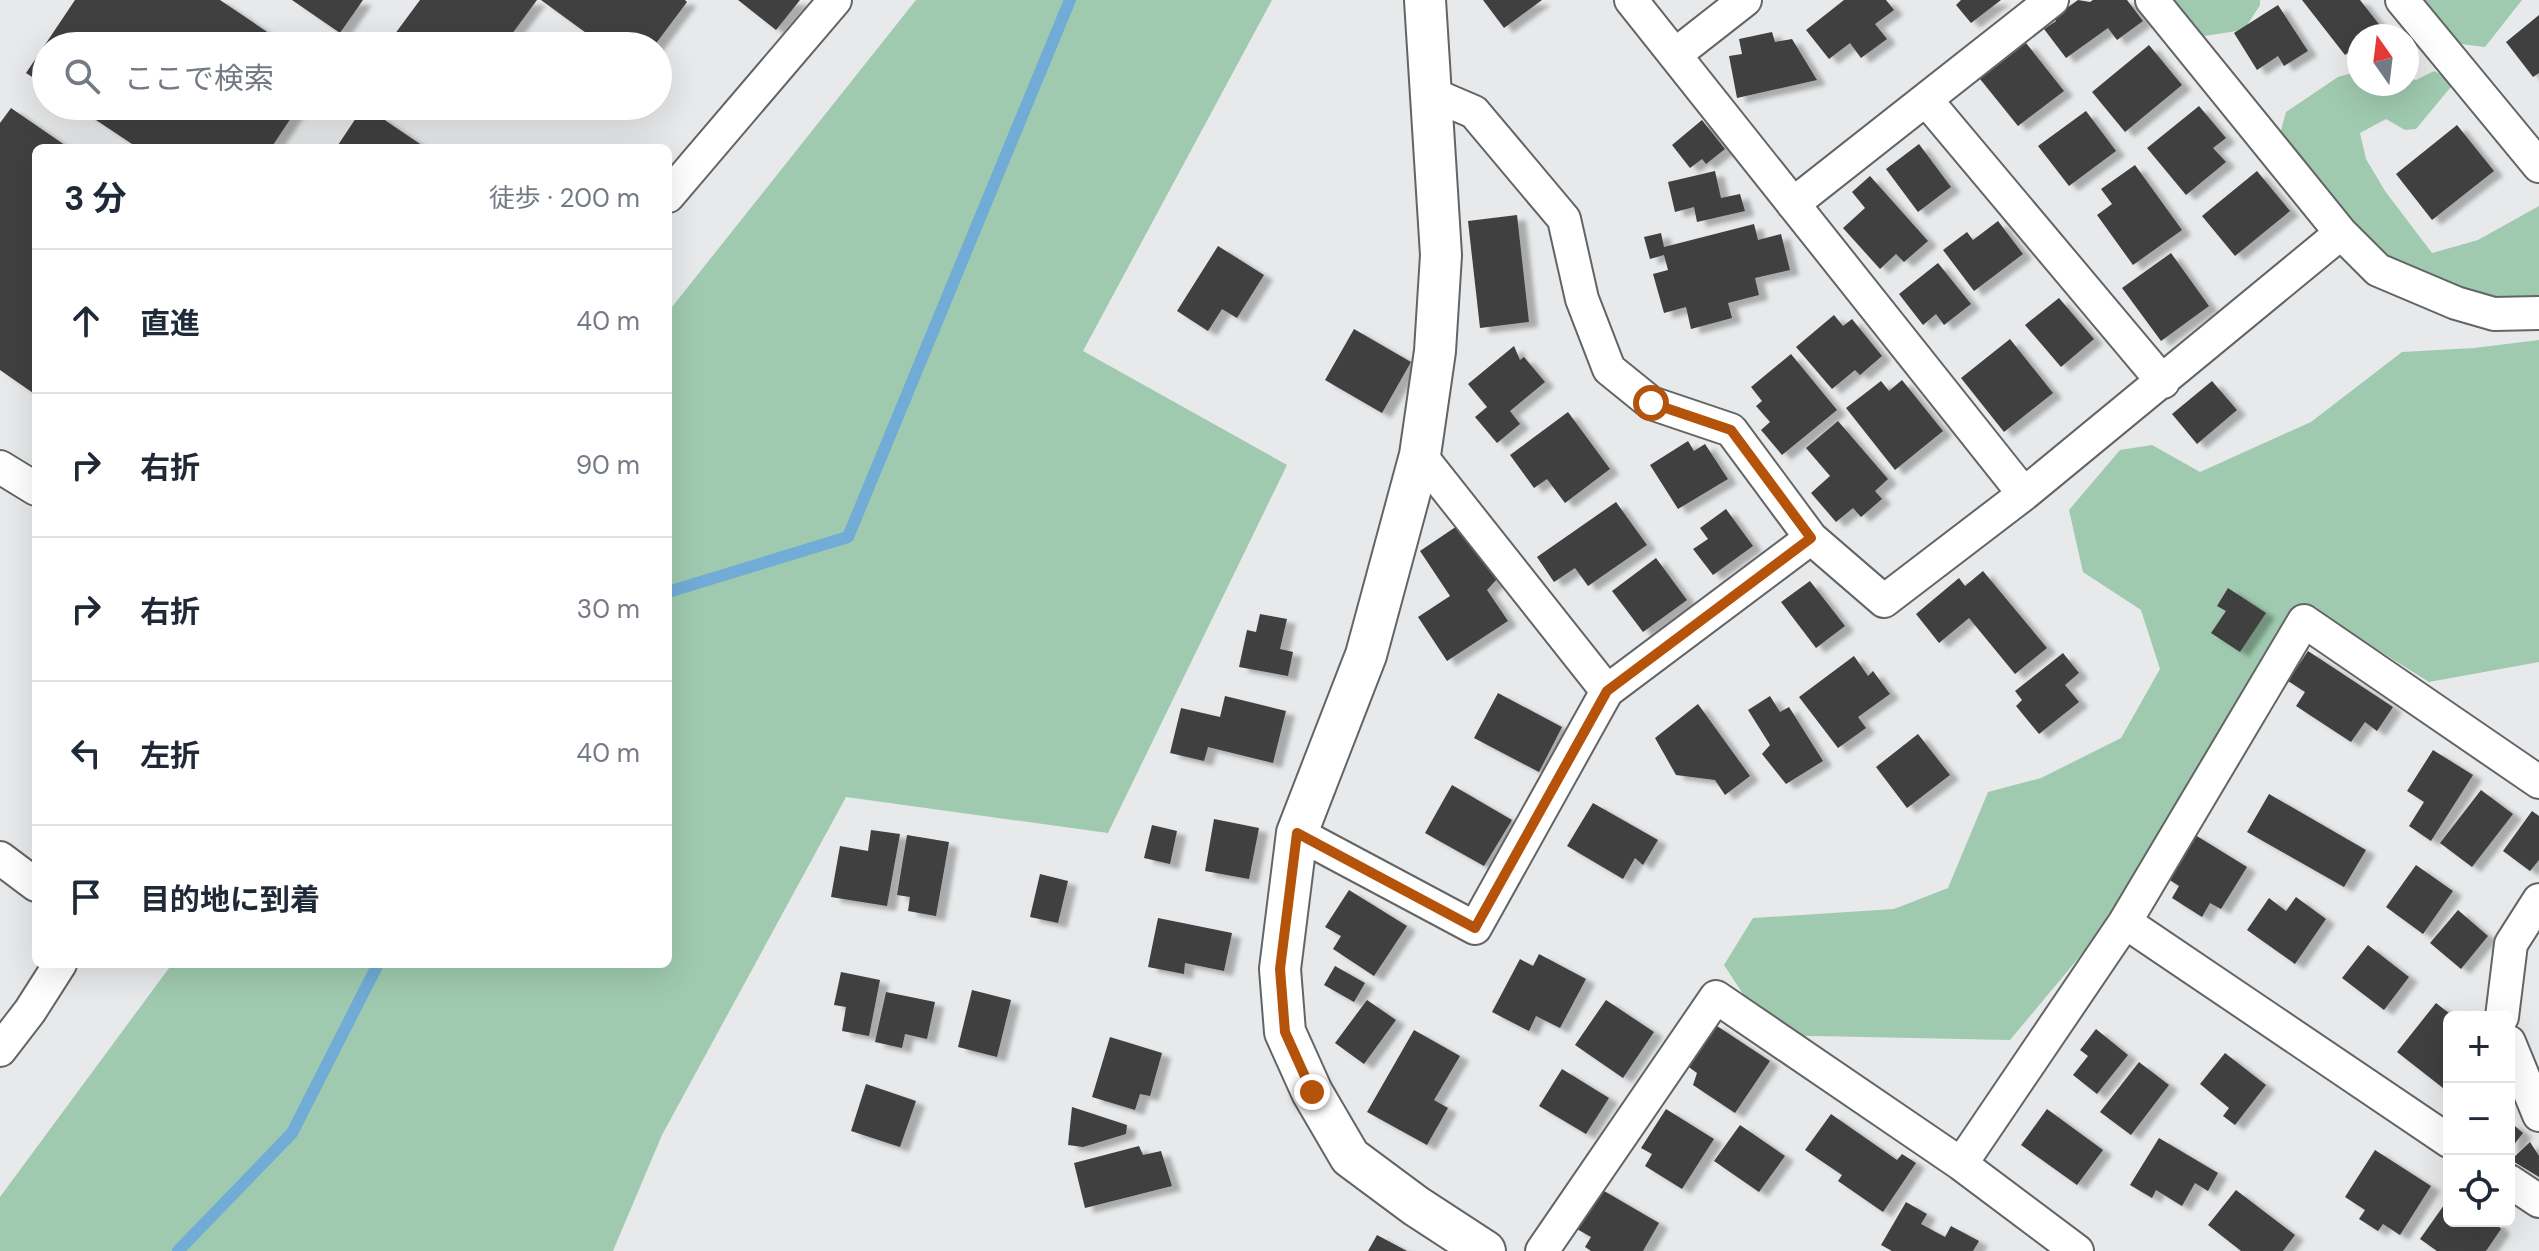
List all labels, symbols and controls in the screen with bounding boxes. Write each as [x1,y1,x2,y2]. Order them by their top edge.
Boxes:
north arrow [2347,24,2419,96]
search box [32,32,672,120]
icon: search [60,54,104,98]
text: ここで検索 [124,59,274,98]
text: 3 分 [64,176,127,221]
text: 徒歩 · 200 m [489,181,640,215]
icon: ahead [64,299,108,343]
text: 直進 [140,304,200,343]
text: 40 m [576,304,640,338]
route start [1633,385,1669,421]
icon: right [64,443,108,487]
text: 右折 [140,448,200,487]
text: 90 m [576,448,640,482]
icon: right [64,587,108,631]
text: 右折 [140,592,200,631]
text: 30 m [577,592,640,626]
icon: left [64,731,108,775]
text: 左折 [140,736,200,775]
text: 40 m [576,736,640,770]
icon: arrive [64,875,108,919]
text: 目的地に到着 [140,880,320,919]
map controls [2443,1011,2515,1227]
button: + [2443,1011,2515,1083]
route end [1294,1074,1330,1110]
button: − [2443,1083,2515,1155]
button: locate [2443,1155,2515,1227]

